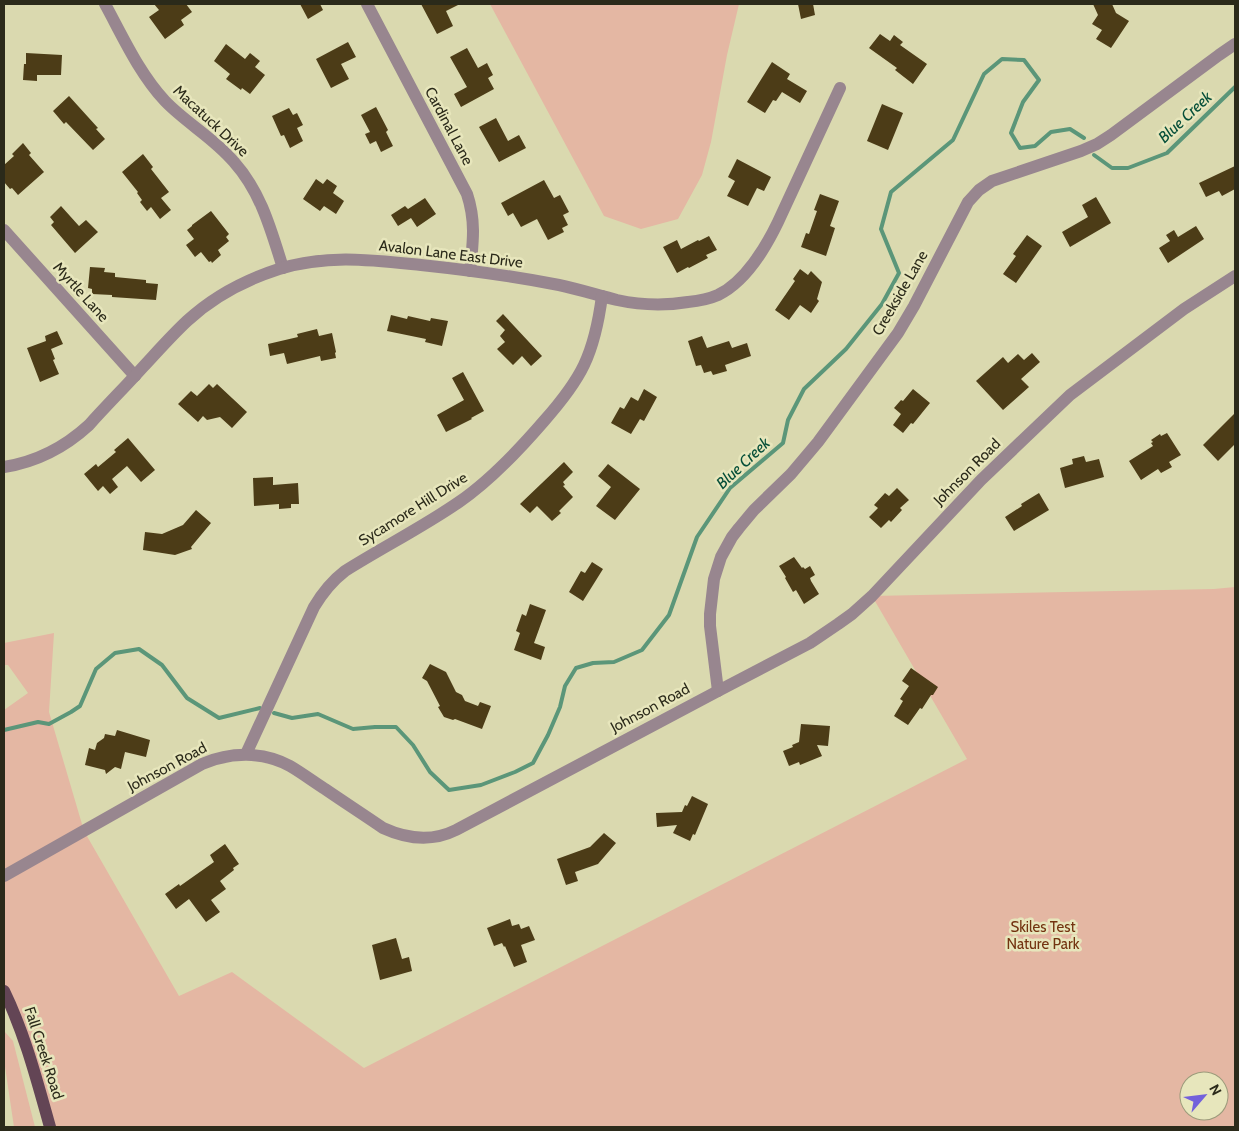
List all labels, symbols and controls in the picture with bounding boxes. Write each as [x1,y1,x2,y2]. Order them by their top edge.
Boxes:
street label: Macatuck Drive [170,81,253,161]
street label: Cardinal Lane [421,84,477,168]
water label: Blue Creek [1154,87,1217,147]
street label: Avalon Lane East Drive [378,236,524,272]
street label: Creekside Lane [868,247,932,339]
street label: Myrtle Lane [49,258,113,326]
water label: Blue Creek [712,433,775,493]
street label: Johnson Road [929,435,1004,510]
street label: Sycamore Hill Drive [355,468,471,550]
street label: Johnson Road [606,680,693,737]
street label: Johnson Road [123,739,210,796]
park label: Skiles Test Nature Park [1006,918,1080,953]
street label: Fall Creek Road [21,1004,67,1102]
north arrow [1179,1071,1229,1121]
text: N [1205,1081,1226,1098]

